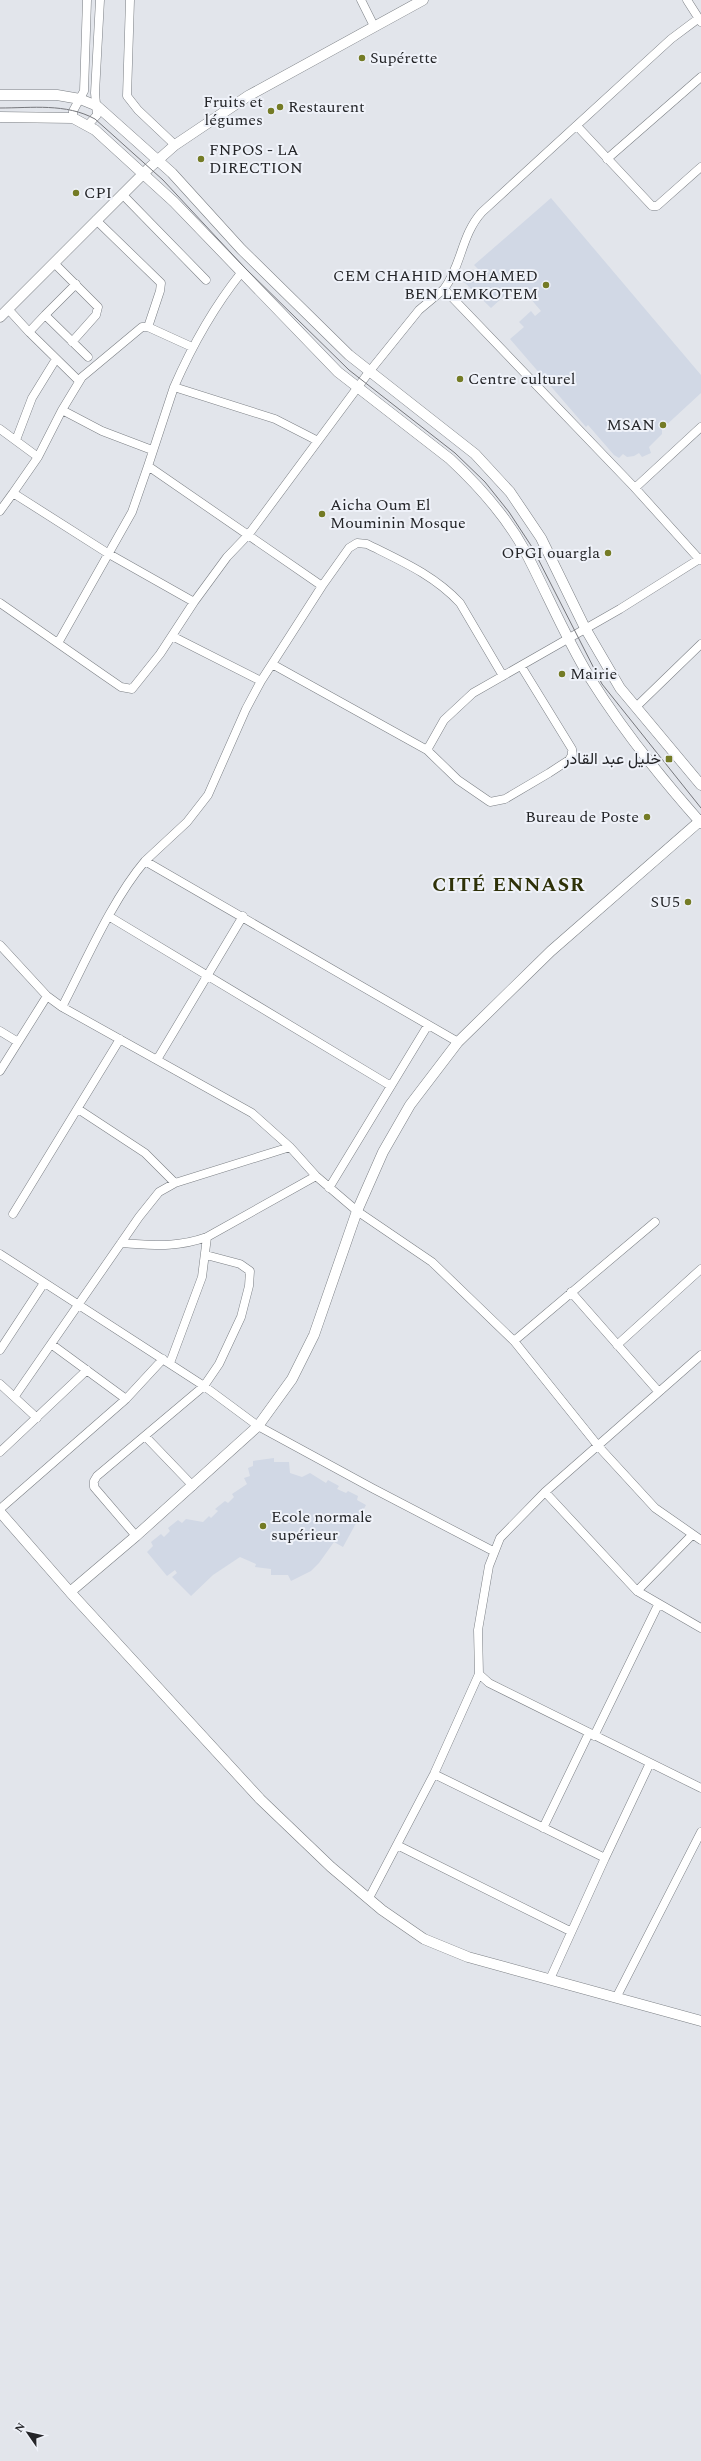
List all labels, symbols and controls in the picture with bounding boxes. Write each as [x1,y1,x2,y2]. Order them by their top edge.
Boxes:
place label: Supérette [370,46,438,70]
marker: Supérette [357,53,367,63]
place label: Fruits et légumes [203,90,263,132]
place label: Restaurent [288,95,365,119]
marker: Restaurent [275,102,285,112]
marker: Fruits et légumes [266,106,276,116]
place label: FNPOS - LA DIRECTION [209,138,303,180]
marker: FNPOS - LA DIRECTION [196,154,206,164]
place label: CPI [84,181,112,205]
marker: CPI [71,188,81,198]
place label: CEM CHAHID MOHAMED BEN LEMKOTEM [333,264,538,306]
marker: CEM CHAHID MOHAMED BEN LEMKOTEM [541,280,551,290]
place label: Centre culturel [468,367,575,391]
marker: Centre culturel [455,374,465,384]
place label: MSAN [607,413,655,437]
marker: MSAN [658,420,668,430]
place label: Aicha Oum El Mouminin Mosque [330,493,466,535]
marker: Aicha Oum El Mouminin Mosque [317,509,327,519]
place label: OPGI ouargla [501,541,600,565]
marker: OPGI ouargla [603,548,613,558]
place label: Mairie [570,662,617,686]
marker: Mairie [557,669,567,679]
place label: خليل عبد القادر [563,747,661,771]
marker: خليل عبد القادر [664,754,674,764]
place label: Bureau de Poste [525,805,639,829]
marker: Bureau de Poste [642,812,652,822]
district label: CITÉ ENNASR [432,870,586,900]
place label: SU5 [651,890,680,914]
marker: SU5 [683,897,693,907]
place label: Ecole normale supérieur [271,1505,372,1547]
marker: Ecole normale supérieur [258,1521,268,1531]
north arrow [8,2413,48,2453]
text: N [11,2419,30,2436]

